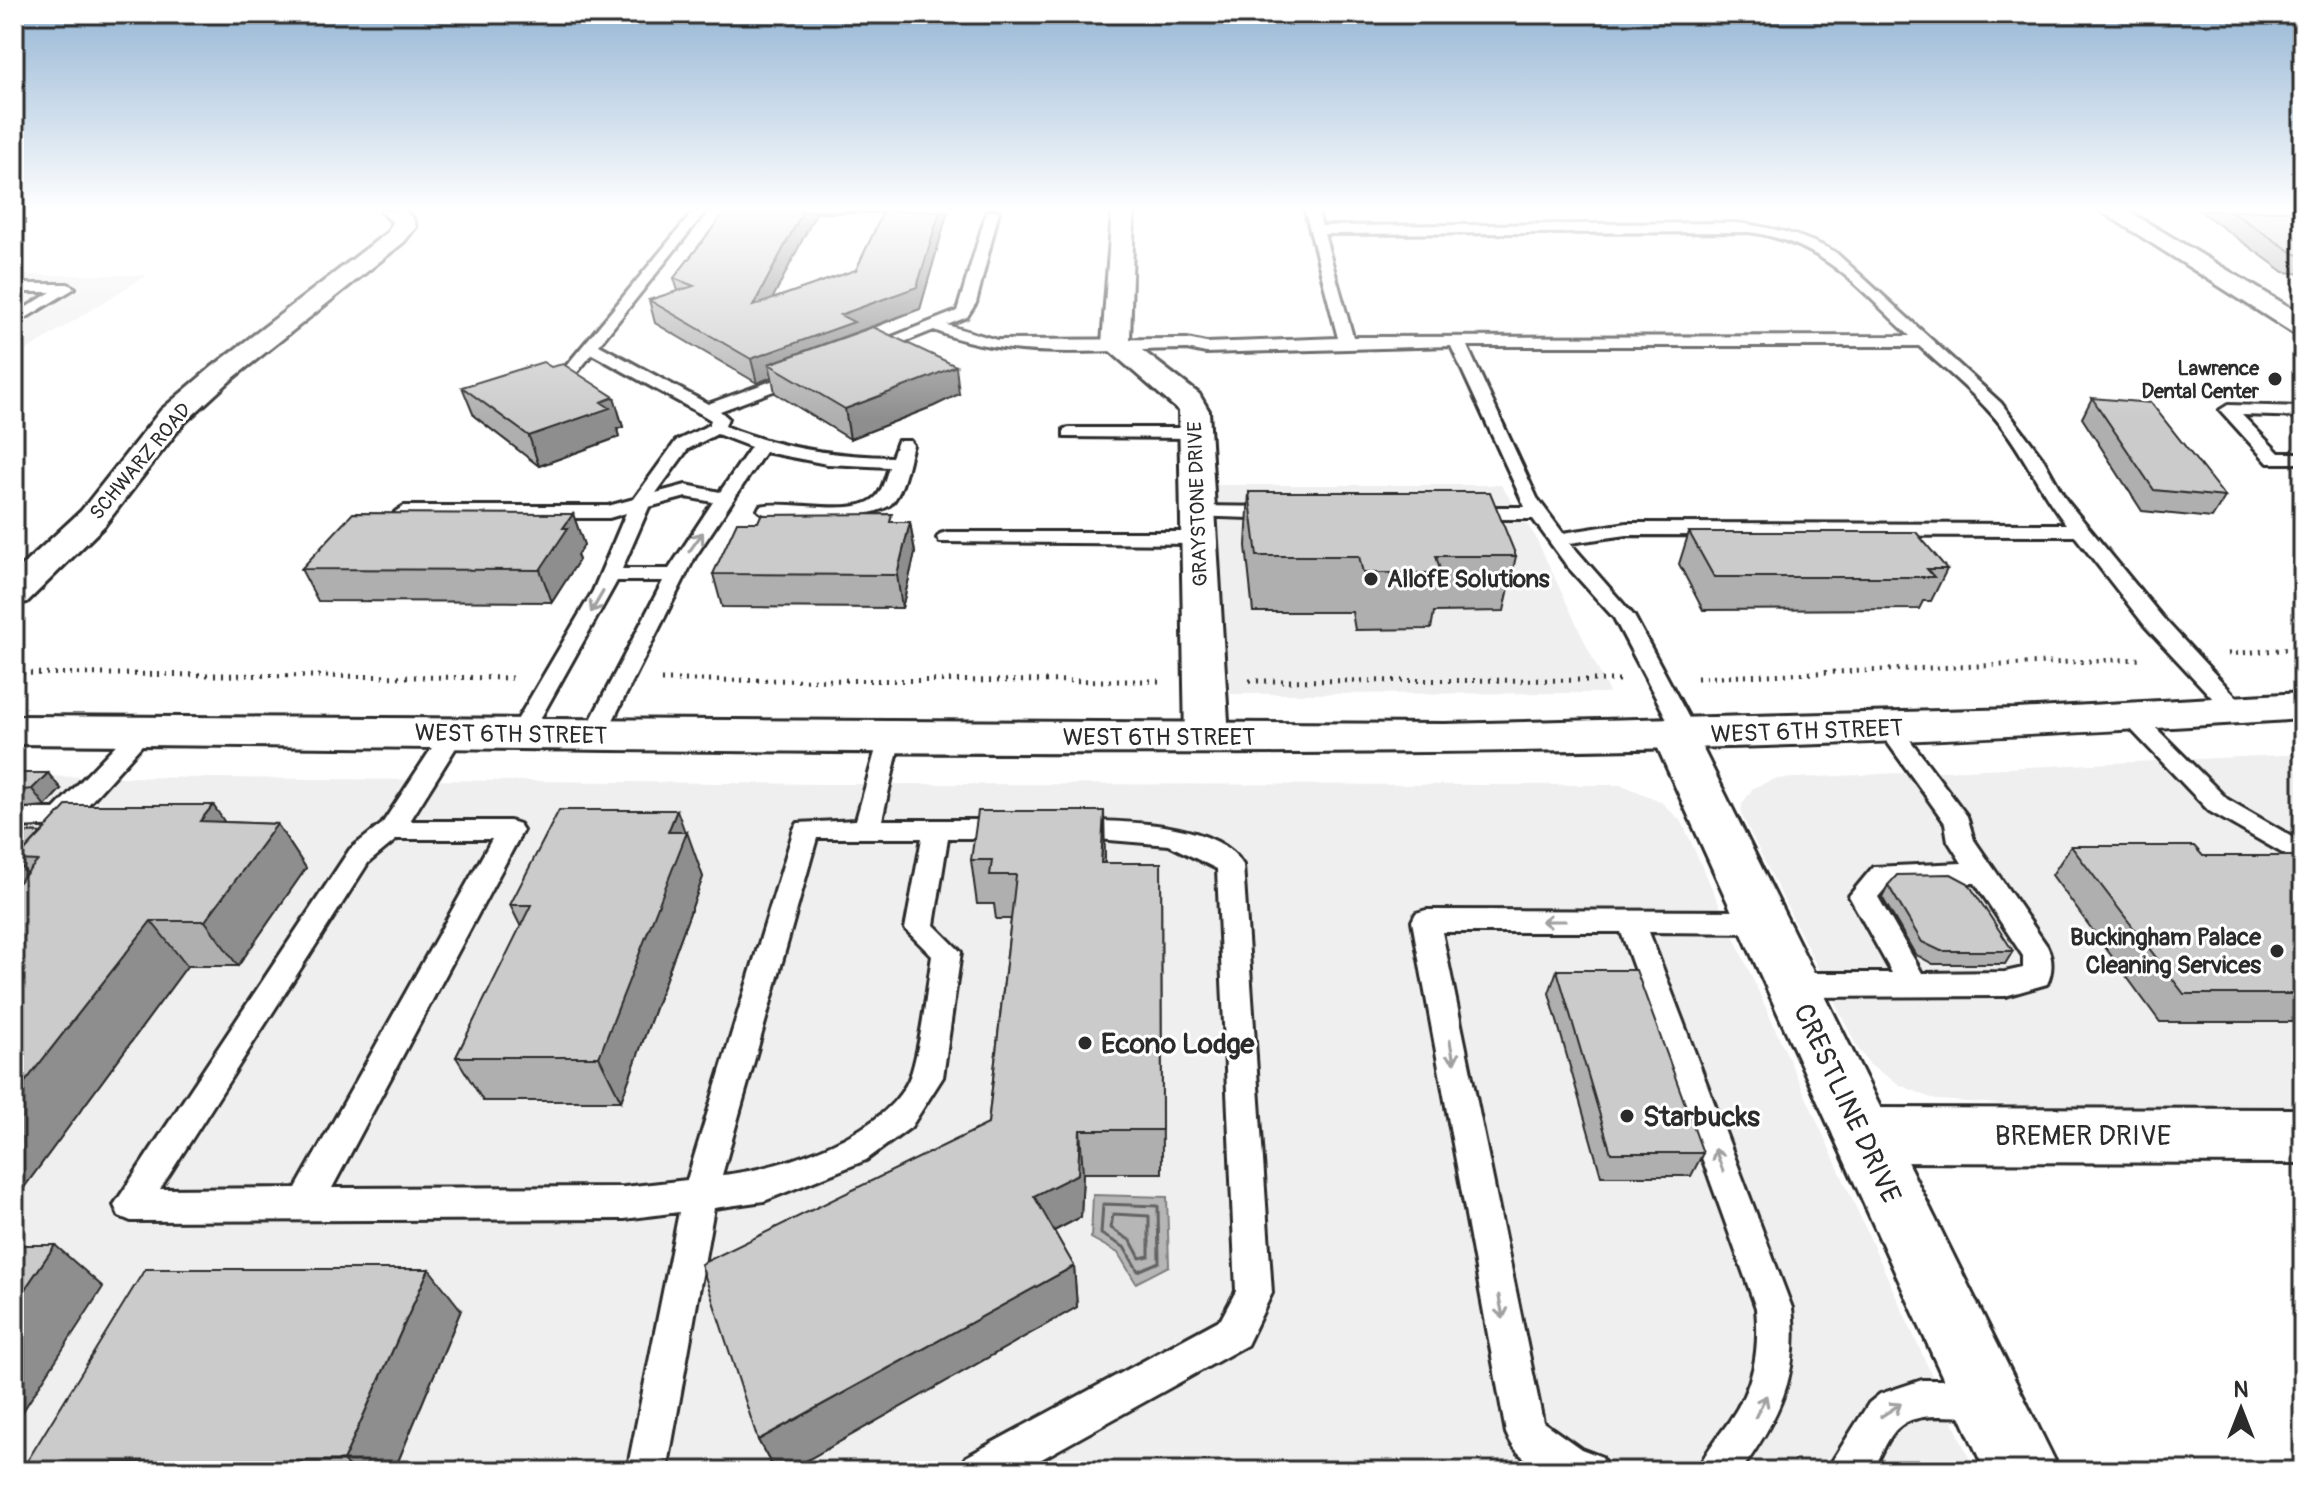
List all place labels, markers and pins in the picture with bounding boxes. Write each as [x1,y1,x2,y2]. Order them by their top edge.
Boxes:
place label: Lawrence Dental Center [2141,356,2260,404]
marker: Lawrence Dental Center [2266,370,2284,388]
place label: AllofE Solutions [1387,565,1550,594]
marker: AllofE Solutions [1362,570,1380,588]
place label: Buckingham Palace Cleaning Services [2070,923,2262,980]
marker: Buckingham Palace Cleaning Services [2268,942,2286,960]
place label: Econo Lodge [1101,1027,1256,1062]
marker: Econo Lodge [1076,1034,1094,1052]
place label: Starbucks [1643,1100,1760,1135]
marker: Starbucks [1618,1107,1636,1125]

